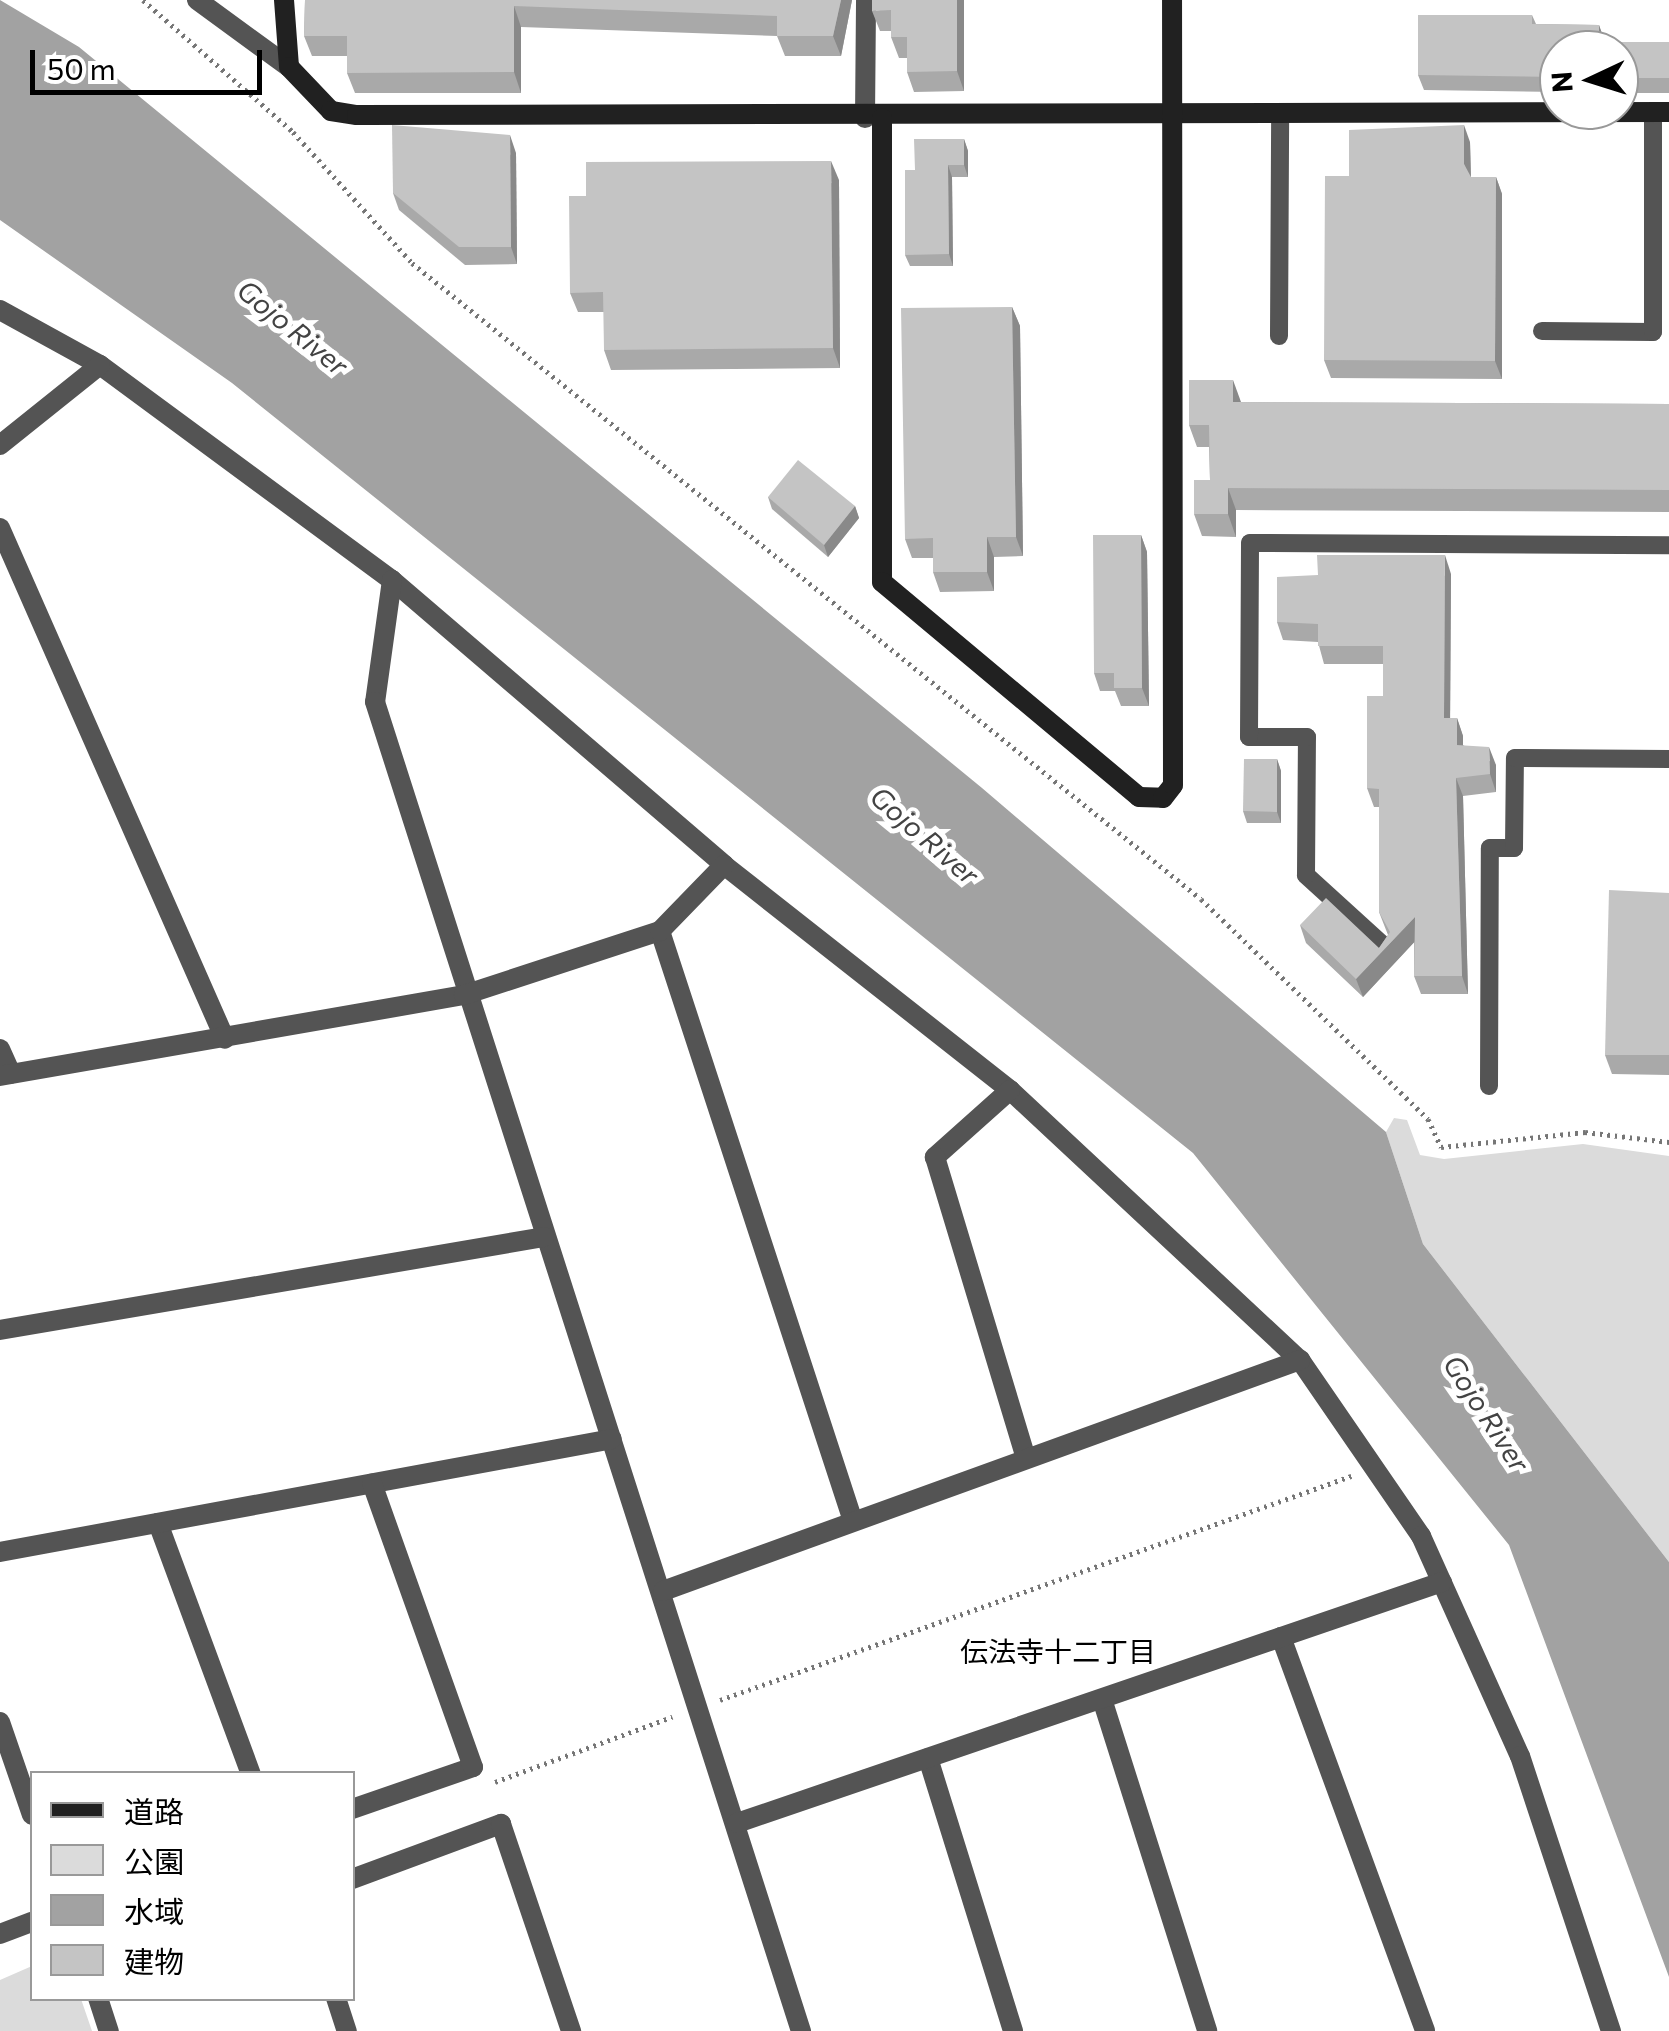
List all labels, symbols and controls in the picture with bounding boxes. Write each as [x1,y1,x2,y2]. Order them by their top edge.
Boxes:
scale bar [35,30,268,92]
north arrow [1539,30,1639,130]
text: 50 m [47,49,116,86]
text: N [1543,70,1579,94]
water label: Gojo River [231,272,355,382]
water label: Gojo River [864,779,986,891]
water label: Gojo River [1437,1348,1537,1478]
district label: 伝法寺十二丁目 [960,1634,1156,1668]
legend [30,1771,355,2001]
text: 道路 [124,1792,184,1829]
text: 公園 [124,1842,184,1879]
text: 水域 [124,1892,184,1929]
text: 建物 [124,1942,184,1979]

